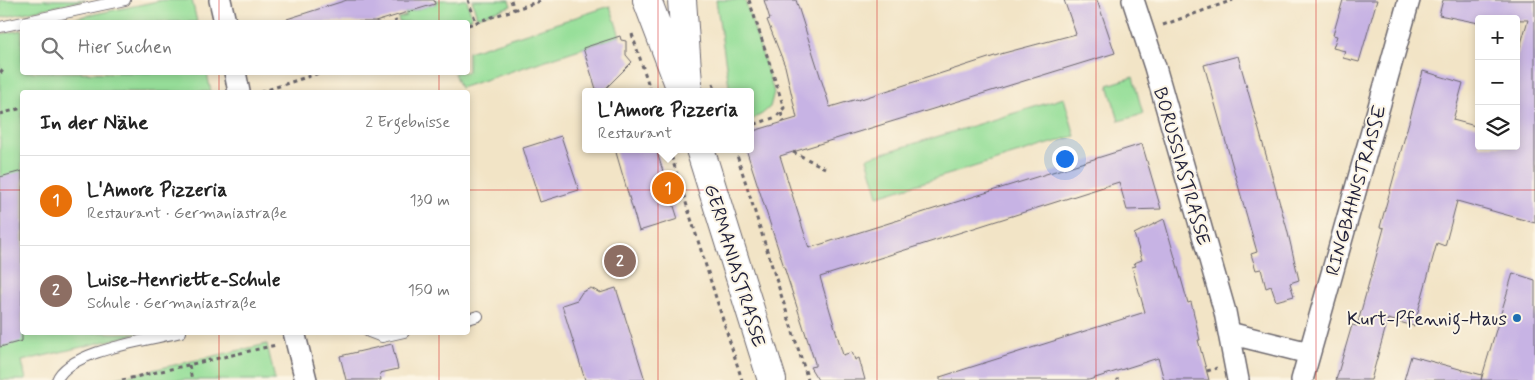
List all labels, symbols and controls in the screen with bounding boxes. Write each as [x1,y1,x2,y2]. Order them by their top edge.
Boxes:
map controls [1475,15,1520,150]
button: + [1475,15,1520,60]
search box [20,20,470,75]
icon: search [38,34,66,62]
text: Hier suchen [78,35,172,60]
button: − [1475,60,1520,105]
street label: BORUSSIASTRASSE [1147,85,1216,248]
popup [582,88,754,153]
text: L'Amore Pizzeria [598,98,738,123]
street label: RINGBAHNSTRASSE [1320,102,1393,279]
button: layers [1475,105,1520,150]
text: In der Nähe [40,109,148,137]
text: 2 Ergebnisse [365,112,450,133]
text: Restaurant [598,123,672,144]
your location [1052,146,1078,172]
pin: 1 [652,169,684,207]
text: L'Amore Pizzeria [87,178,227,203]
street label: GERMANIASTRASSE [698,181,771,350]
text: 1 [52,190,60,211]
text: 130 m [409,190,450,211]
text: Restaurant · Germaniastraße [87,203,287,224]
pin: 2 [604,242,636,280]
text: Luise-Henriette-Schule [87,268,281,293]
text: 2 [52,280,60,301]
text: 150 m [408,280,450,301]
text: Schule · Germaniastraße [87,293,257,314]
place label: Kurt-Pfennig-Haus [1347,307,1507,335]
marker: Kurt-Pfennig-Haus [1511,312,1523,324]

